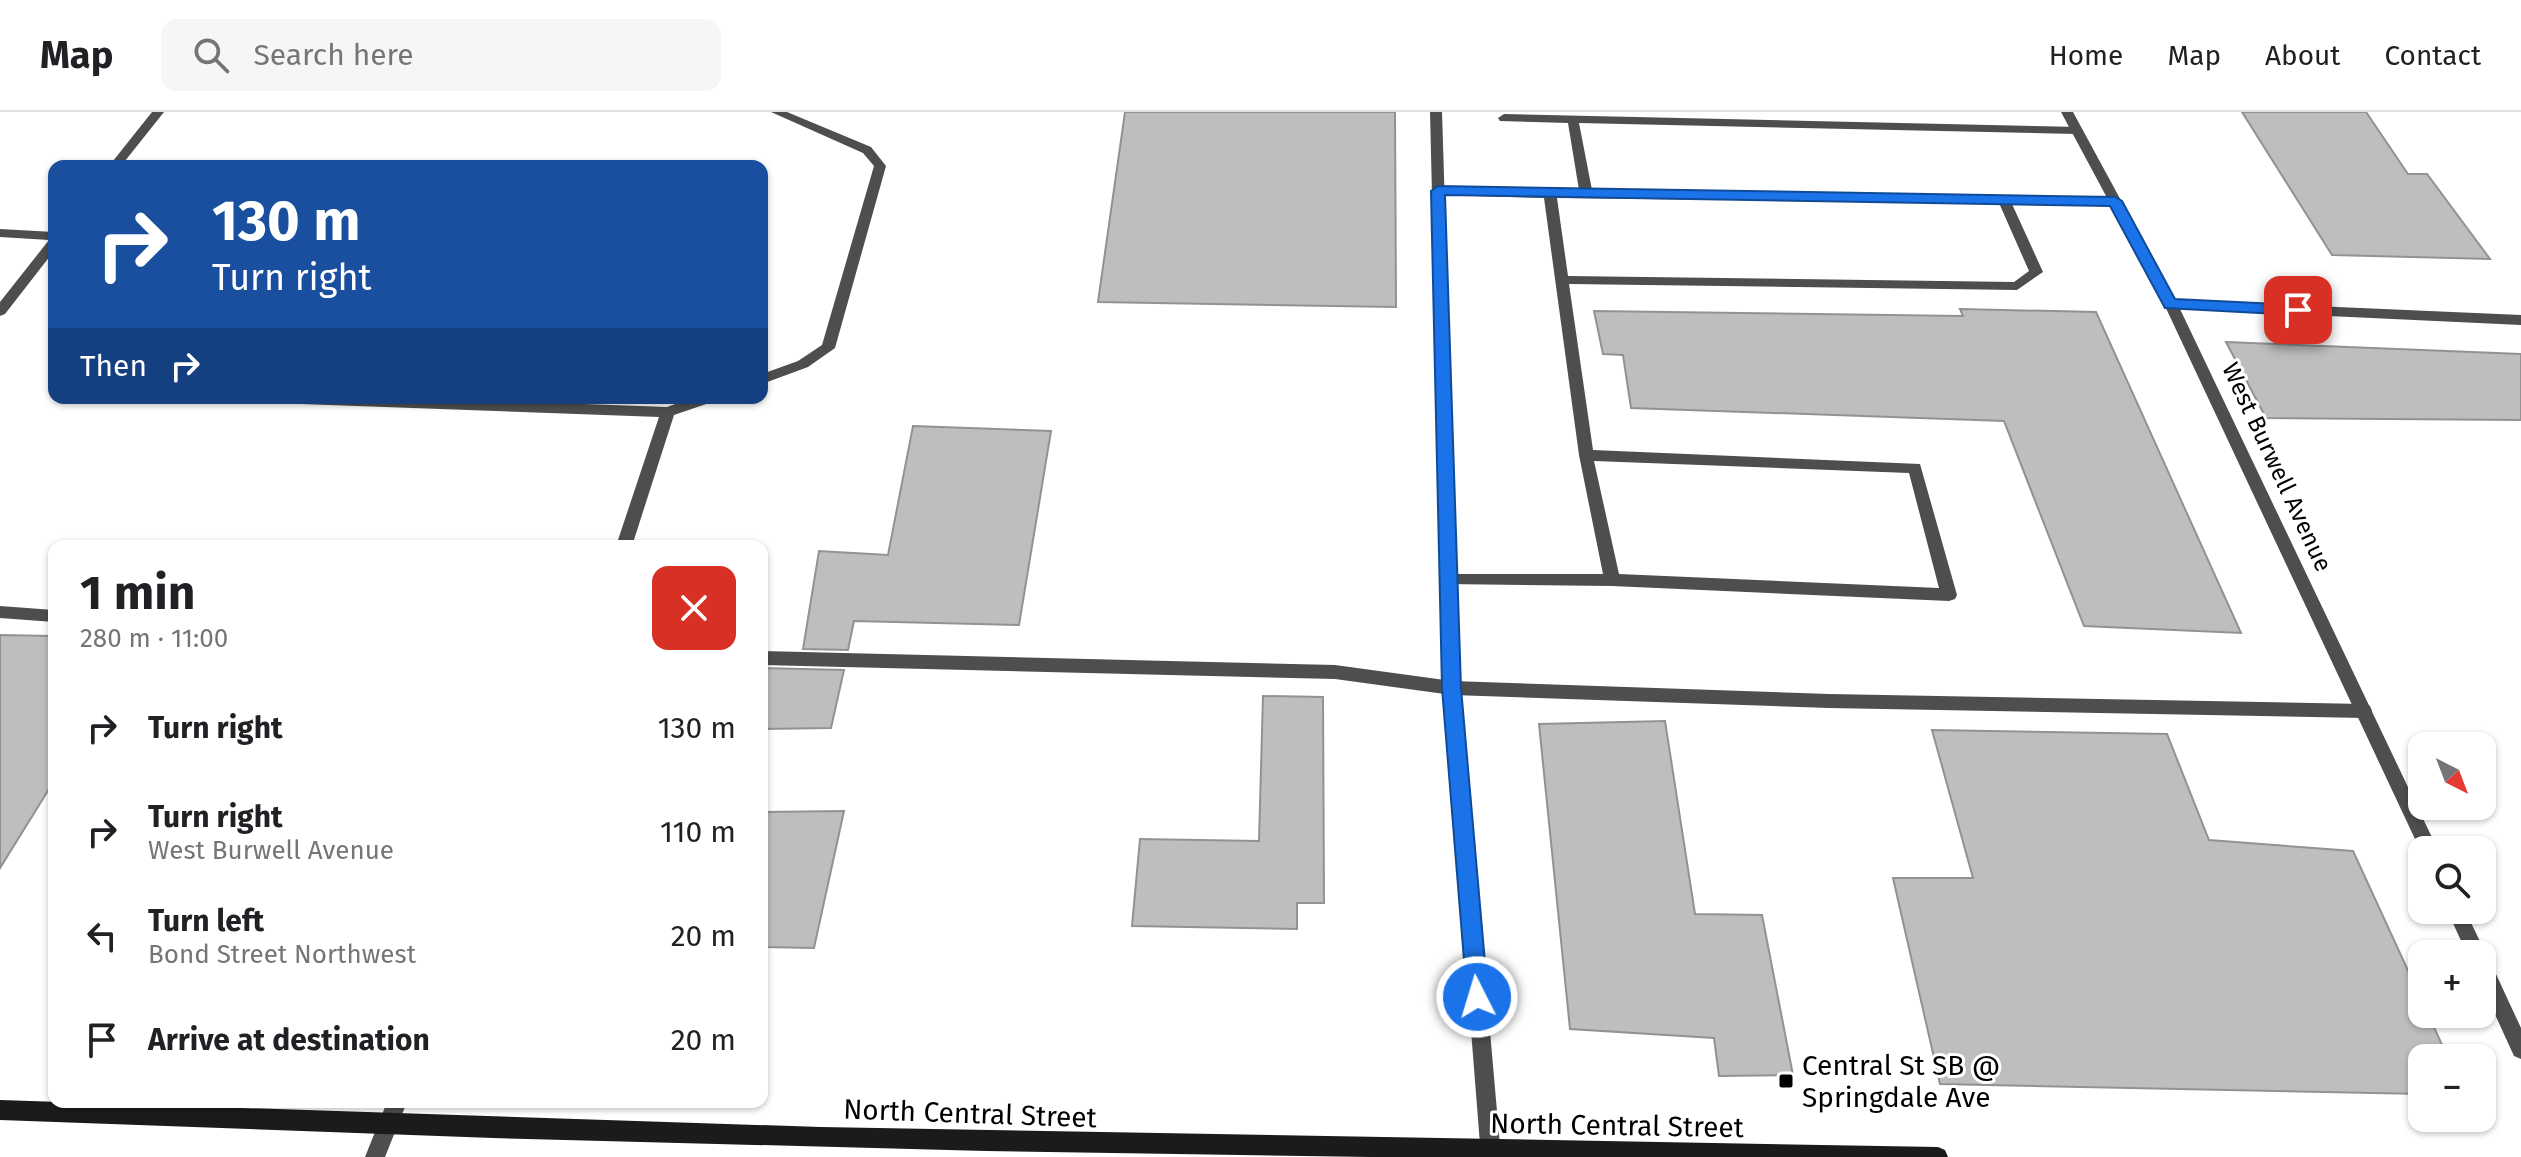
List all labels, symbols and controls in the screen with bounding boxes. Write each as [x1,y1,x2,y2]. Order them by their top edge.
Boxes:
search box [161,19,721,91]
text: Map [40,32,113,78]
icon: search [189,33,233,77]
text: Search here [253,37,414,73]
text: Home [2049,39,2123,72]
text: Map [2167,39,2221,72]
text: About [2265,39,2340,72]
text: Contact [2384,39,2481,72]
text: 130 m [212,188,360,255]
icon: right [80,192,184,296]
text: Turn right [212,256,372,300]
pin [2264,276,2332,344]
icon: arrive [2276,288,2320,332]
icon: right [163,344,207,388]
text: Then [80,348,147,384]
street label: West Burwell Avenue [2216,358,2338,576]
text: 1 min [80,564,195,622]
button: close [652,566,736,650]
text: 280 m · 11:00 [80,623,228,654]
icon: right [80,706,124,750]
text: Turn right [148,710,283,746]
text: 130 m [658,710,736,746]
north arrow [2408,732,2496,820]
map controls [2408,732,2496,1132]
text: Turn right [148,799,283,835]
icon: right [80,810,124,854]
text: 110 m [660,814,736,850]
text: West Burwell Avenue [148,835,394,866]
button: search [2408,836,2496,924]
text: Turn left [148,903,264,939]
icon: left [80,914,124,958]
text: 20 m [671,918,736,954]
text: Bond Street Northwest [148,939,416,970]
button: + [2408,940,2496,1028]
position arrow [1435,955,1519,1039]
icon: arrive [80,1018,124,1062]
text: Arrive at destination [148,1022,430,1058]
text: 20 m [671,1022,736,1058]
button: − [2408,1044,2496,1132]
place label: Central St SB @ Springdale Ave [1802,1049,2000,1114]
marker: Central St SB @ Springdale Ave [1777,1072,1795,1090]
street label: North Central Street [843,1093,1098,1134]
street label: North Central Street [1490,1107,1745,1144]

